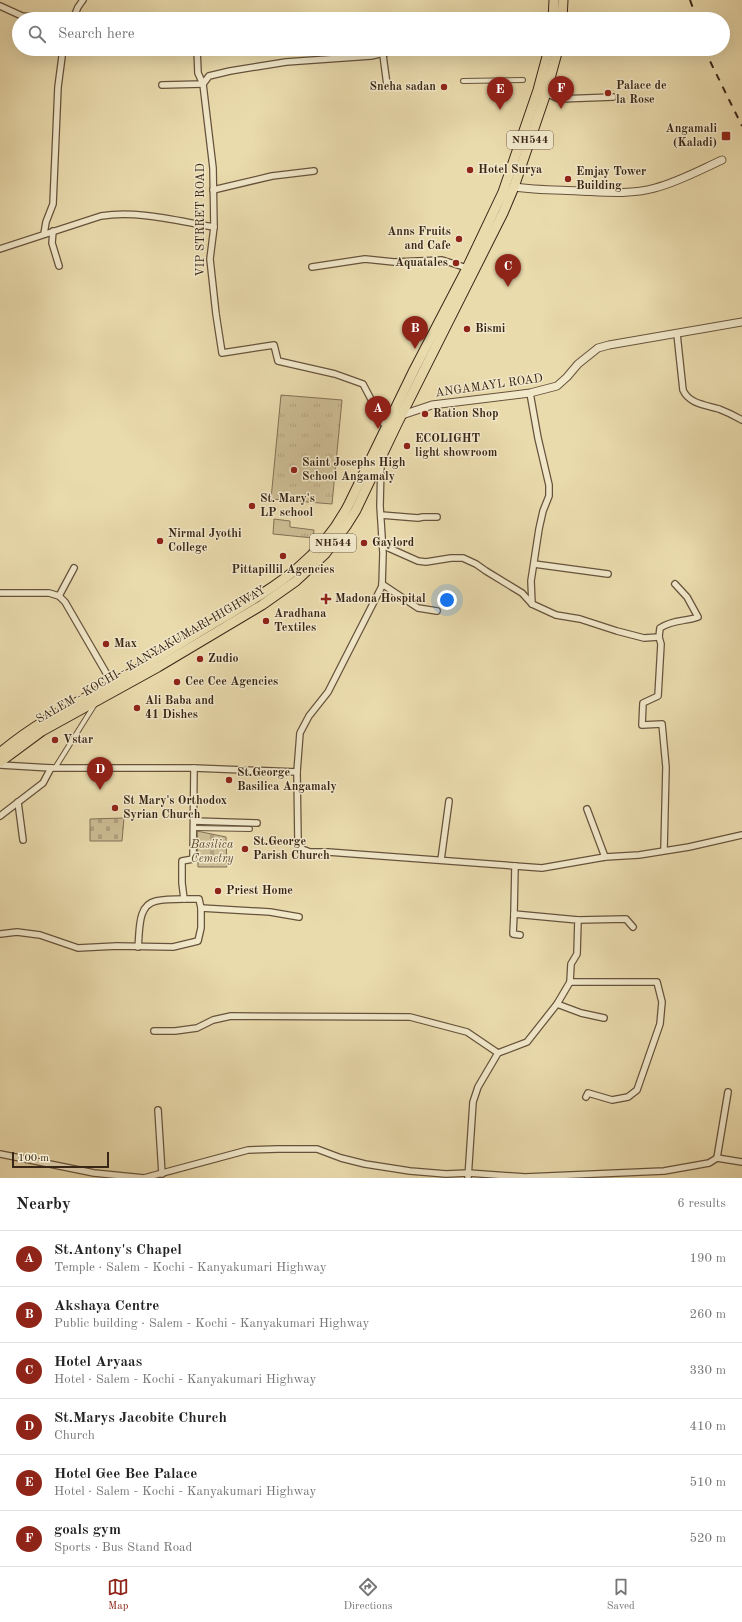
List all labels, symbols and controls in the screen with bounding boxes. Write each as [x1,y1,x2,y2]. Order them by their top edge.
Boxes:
search box [12,12,730,56]
icon: search [26,23,48,45]
text: Search here [58,27,135,42]
pin: F [548,76,574,109]
pin: E [487,77,513,110]
place label: Palace de la Rose [616,80,667,106]
place label: Sneha sadan [370,81,436,93]
marker: Sneha sadan [439,82,449,92]
marker: Palace de la Rose [603,88,613,98]
place label: Angamali (Kaladi) [666,123,717,149]
marker: Angamali (Kaladi) [720,130,732,142]
road number: NH544 [507,131,553,149]
street label: VIP STRRET ROAD [195,163,207,277]
place label: Hotel Surya [478,164,542,176]
marker: Hotel Surya [465,165,475,175]
place label: Emjay Tower Building [576,166,646,192]
marker: Emjay Tower Building [563,174,573,184]
place label: Anns Fruits and Cafe [387,226,451,252]
marker: Anns Fruits and Cafe [454,234,464,244]
pin: C [495,254,521,287]
place label: Aquatales [395,257,448,269]
marker: Aquatales [451,258,461,268]
pin: B [402,316,428,349]
place label: Bismi [475,323,506,335]
marker: Bismi [462,324,472,334]
street label: ANGAMAYL ROAD [434,373,544,399]
pin: A [365,396,391,429]
place label: Ration Shop [433,408,499,420]
marker: Ration Shop [420,409,430,419]
place label: ECOLIGHT light showroom [415,433,498,459]
marker: ECOLIGHT light showroom [402,441,412,451]
place label: Saint Josephs High School Angamaly [302,457,406,483]
marker: Saint Josephs High School Angamaly [289,465,299,475]
place label: St. Mary's LP school [260,493,315,519]
marker: St. Mary's LP school [247,501,257,511]
place label: Nirmal Jyothi College [168,528,242,554]
road number: NH544 [310,534,356,552]
marker: Nirmal Jyothi College [155,536,165,546]
place label: Gaylord [372,537,415,549]
marker: Gaylord [359,538,369,548]
marker: Pittapillil Agencies [278,551,288,561]
place label: Pittapillil Agencies [232,564,334,576]
street label: SALEM - KOCHI - KANYAKUMARI HIGHWAY [34,584,268,726]
your location [437,590,457,610]
marker: Madona Hospital [320,593,332,605]
place label: Madona Hospital [335,593,426,605]
place label: Aradhana Textiles [274,608,326,634]
marker: Aradhana Textiles [261,616,271,626]
place label: Max [114,638,137,650]
marker: Max [101,639,111,649]
place label: Zudio [208,653,238,665]
marker: Zudio [195,654,205,664]
place label: Cee Cee Agencies [185,676,278,688]
marker: Cee Cee Agencies [172,677,182,687]
place label: Ali Baba and 41 Dishes [145,695,215,721]
marker: Ali Baba and 41 Dishes [132,703,142,713]
place label: Vstar [63,734,93,746]
marker: Vstar [50,735,60,745]
pin: D [87,757,113,790]
place label: St.George Basilica Angamaly [237,767,337,793]
marker: St.George Basilica Angamaly [224,775,234,785]
place label: St Mary's Orthodox Syrian Church [123,795,227,821]
marker: St Mary's Orthodox Syrian Church [110,803,120,813]
place label: St.George Parish Church [253,836,330,862]
park label: Basilica Cemetry [190,839,234,865]
marker: St.George Parish Church [240,844,250,854]
place label: Priest Home [226,885,293,897]
marker: Priest Home [213,886,223,896]
scale bar [12,1150,109,1169]
text: 100 m [18,1153,49,1164]
text: Nearby [16,1196,71,1213]
text: 6 results [677,1197,726,1210]
text: St.Antony's Chapel [54,1243,182,1258]
text: A [24,1252,34,1265]
text: 190 m [689,1252,726,1265]
text: Temple · Salem - Kochi - Kanyakumari Highway [54,1261,327,1274]
text: Akshaya Centre [54,1299,159,1314]
text: B [24,1308,34,1321]
text: 260 m [689,1308,726,1321]
text: Public building · Salem - Kochi - Kanyakumari Highway [54,1317,369,1330]
text: Hotel Aryaas [54,1355,142,1370]
text: C [25,1364,33,1377]
text: 330 m [689,1364,726,1377]
text: Hotel · Salem - Kochi - Kanyakumari Highway [54,1373,316,1386]
text: St.Marys Jacobite Church [54,1411,227,1426]
text: D [24,1420,34,1433]
text: 410 m [689,1420,726,1433]
text: Church [54,1429,95,1442]
text: Hotel Gee Bee Palace [54,1467,197,1482]
text: E [25,1476,33,1489]
text: 510 m [689,1476,726,1489]
text: Hotel · Salem - Kochi - Kanyakumari Highway [54,1485,316,1498]
text: goals gym [54,1523,121,1538]
text: F [25,1532,33,1545]
text: 520 m [689,1532,726,1545]
text: Sports · Bus Stand Road [54,1541,192,1554]
tab: Map [107,1576,129,1614]
tab: Directions [344,1576,392,1614]
tab: Saved [607,1576,635,1614]

